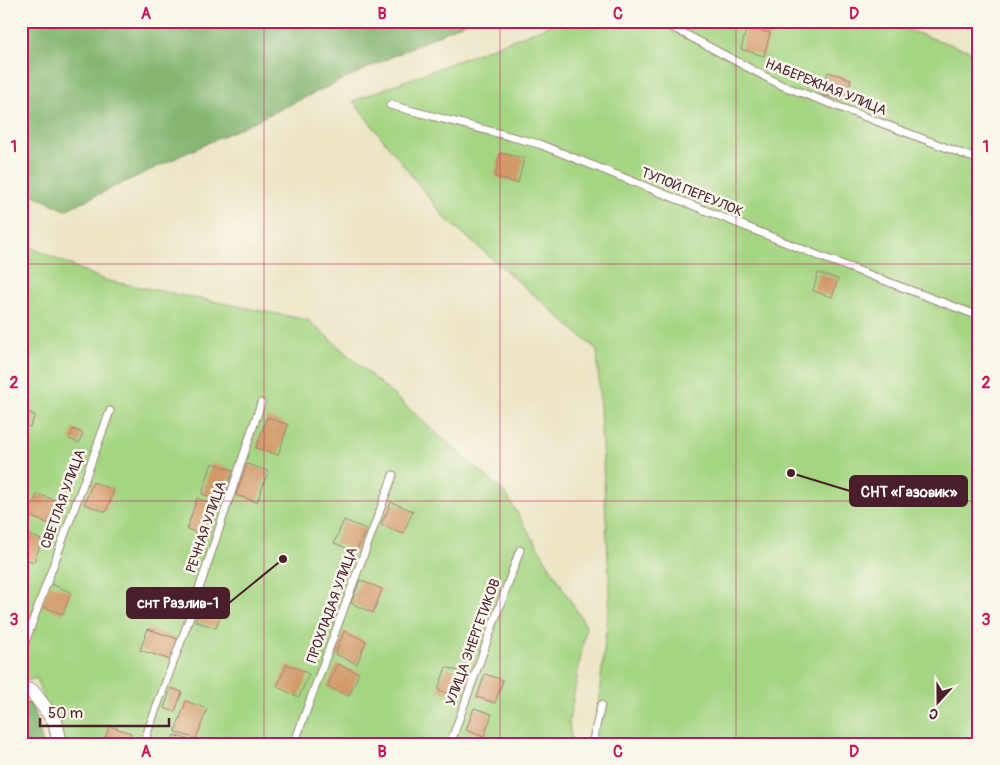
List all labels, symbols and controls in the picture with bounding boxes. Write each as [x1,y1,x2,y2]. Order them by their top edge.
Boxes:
text: A [141,4,152,24]
text: B [377,4,387,24]
text: C [613,4,623,24]
text: D [849,4,859,24]
street label: НАБЕРЕЖНАЯ УЛИЦА [763,55,889,119]
text: 1 [11,137,17,157]
text: 1 [983,137,989,157]
street label: ТУПОЙ ПЕРЕУЛОК [638,164,746,220]
text: 2 [10,373,19,393]
text: 2 [982,373,991,393]
street label: СВЕТЛАЯ УЛИЦА [37,447,89,551]
callout: СНТ «Газовик» [850,476,967,506]
street label: РЕЧНАЯ УЛИЦА [182,479,230,575]
text: СНТ «Газовик» [861,483,958,502]
street label: ПРОХЛАДАЯ УЛИЦА [303,545,361,665]
street label: УЛИЦА ЭНЕРГЕТИКОВ [442,576,504,708]
callout: снт Разлив-1 [127,588,229,618]
text: снт Разлив-1 [136,594,219,613]
text: 3 [10,610,19,630]
text: 3 [982,610,991,630]
north arrow [912,678,962,728]
scale bar [40,695,169,727]
text: 50 m [48,704,83,723]
text: С [926,704,941,723]
text: A [141,742,152,762]
text: B [377,742,387,762]
text: C [613,742,623,762]
text: D [849,742,859,762]

